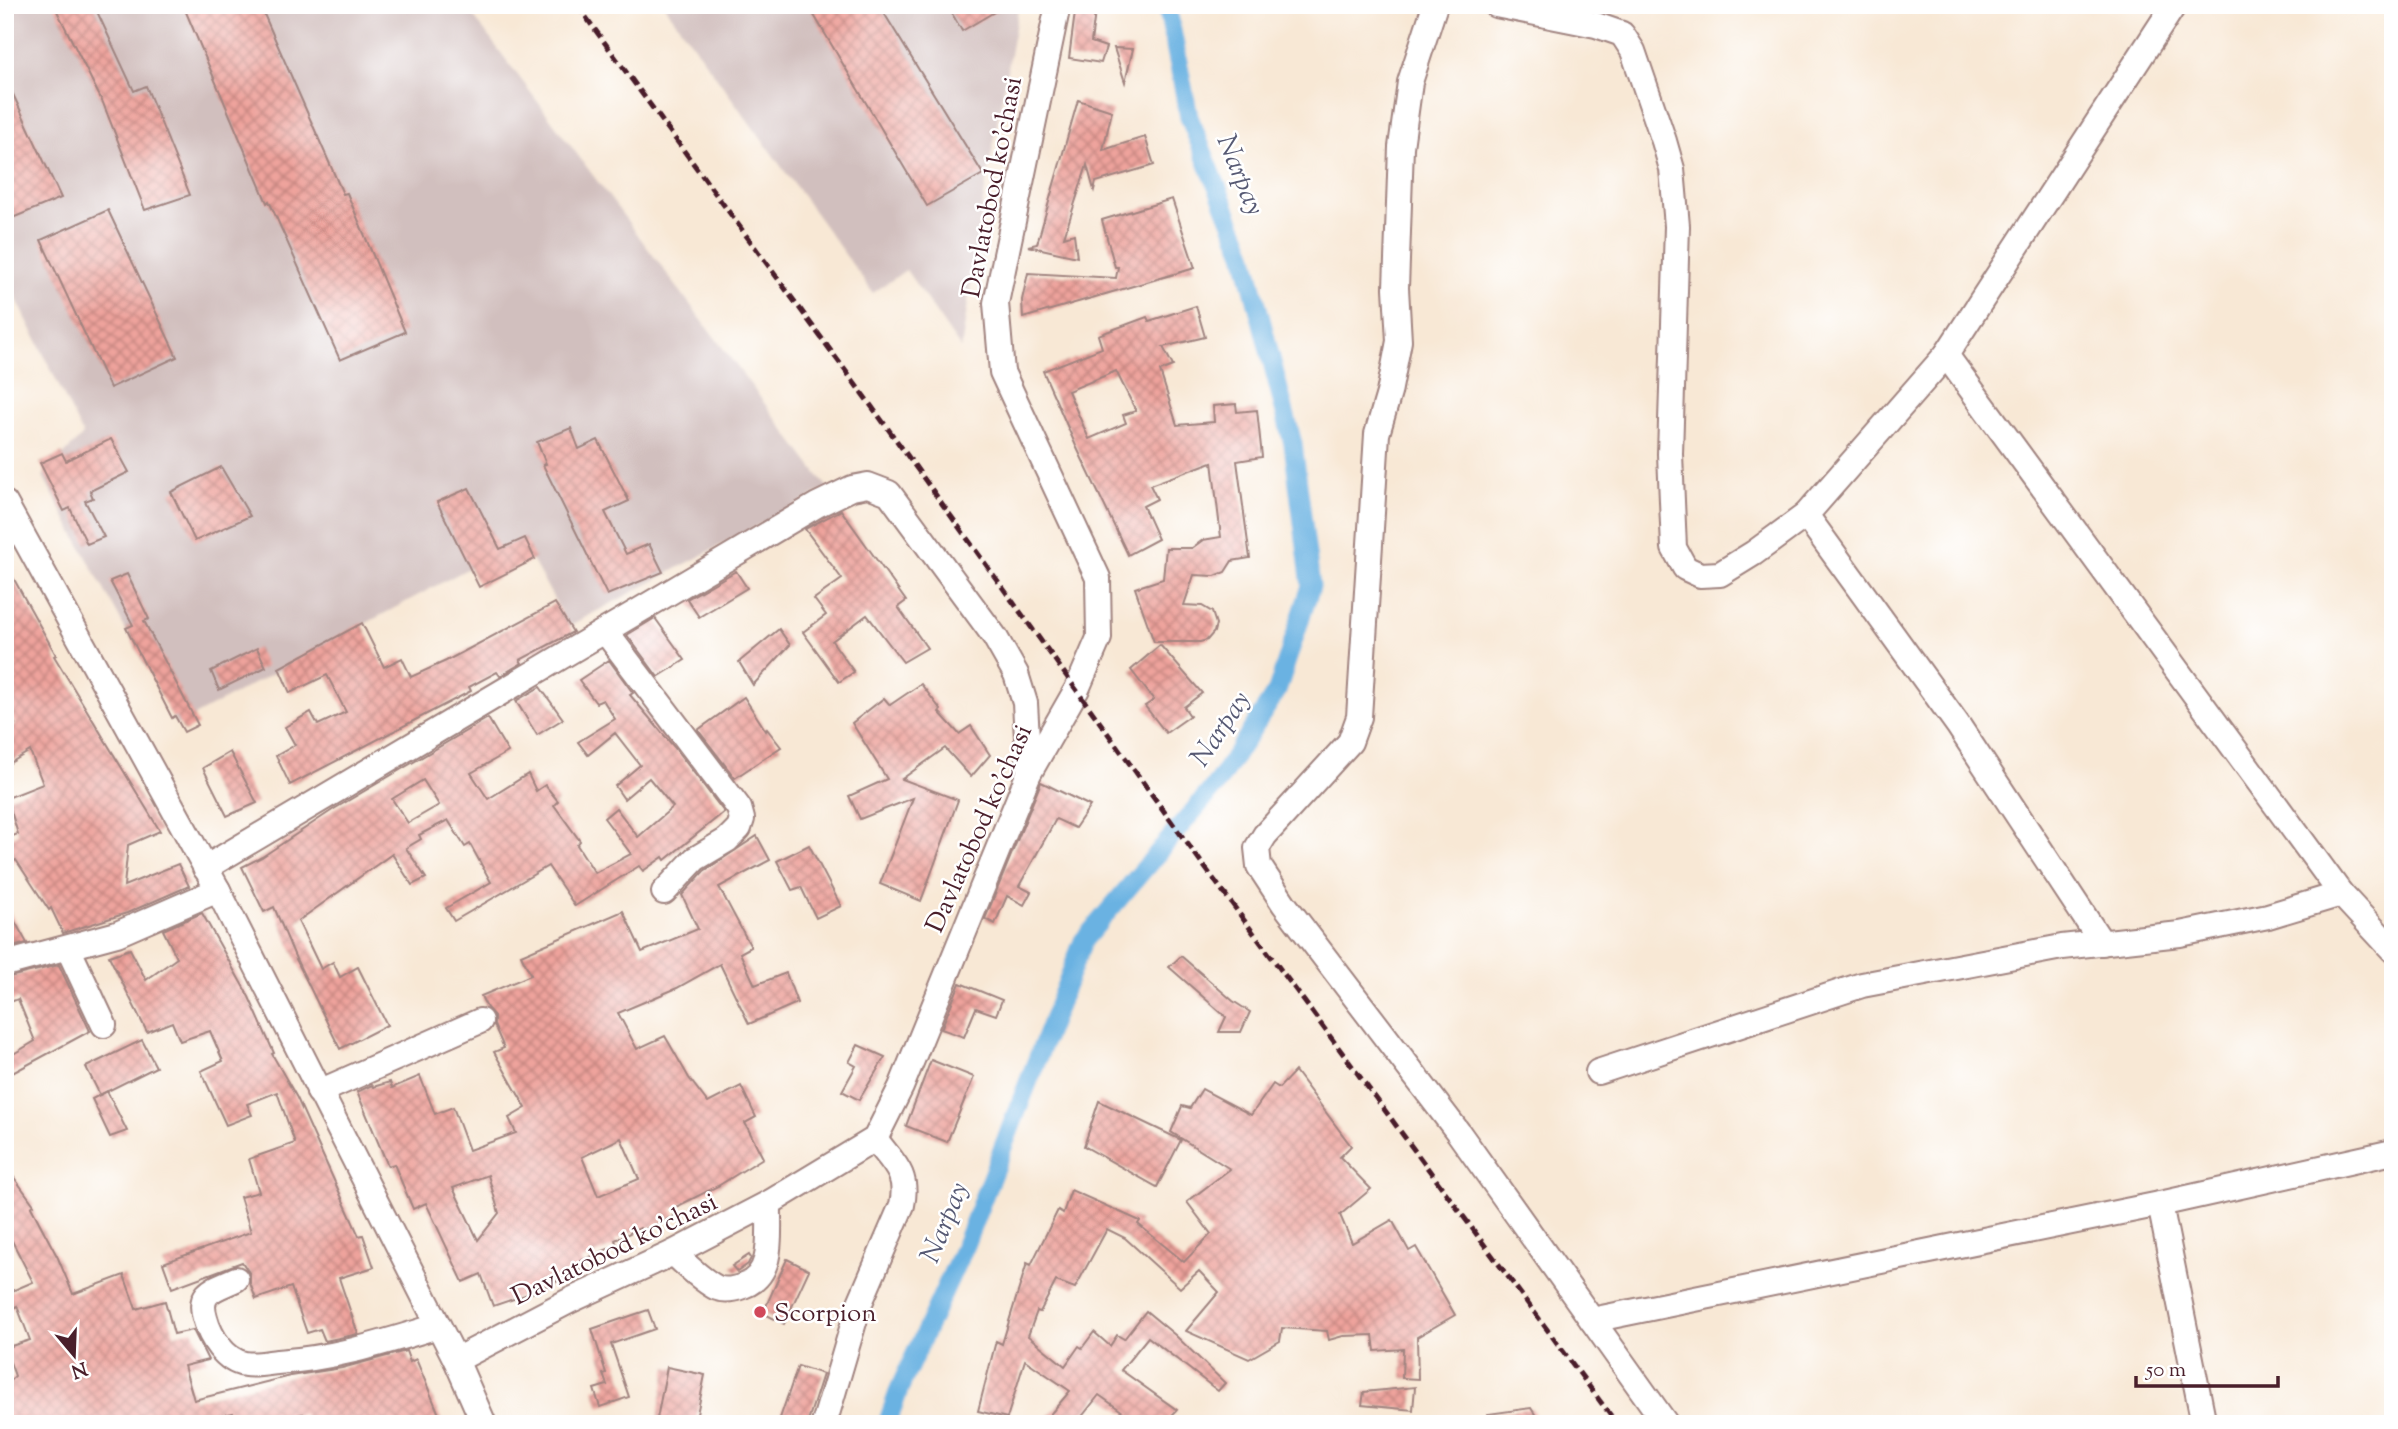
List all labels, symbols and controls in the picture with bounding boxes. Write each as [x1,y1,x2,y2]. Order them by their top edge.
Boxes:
street label: Davlatobod ko'chasi [954,74,1033,301]
water label: Narpay [1205,129,1273,221]
water label: Narpay [1182,684,1261,776]
street label: Davlatobod ko'chasi [918,719,1043,939]
water label: Narpay [912,1177,980,1269]
street label: Davlatobod ko'chasi [506,1184,724,1316]
place label: Scorpion [774,1296,877,1333]
marker: Scorpion [752,1304,768,1320]
north arrow [38,1320,108,1390]
scale bar [2136,1345,2277,1389]
text: N [67,1353,90,1384]
text: 50 m [2145,1356,2186,1386]

